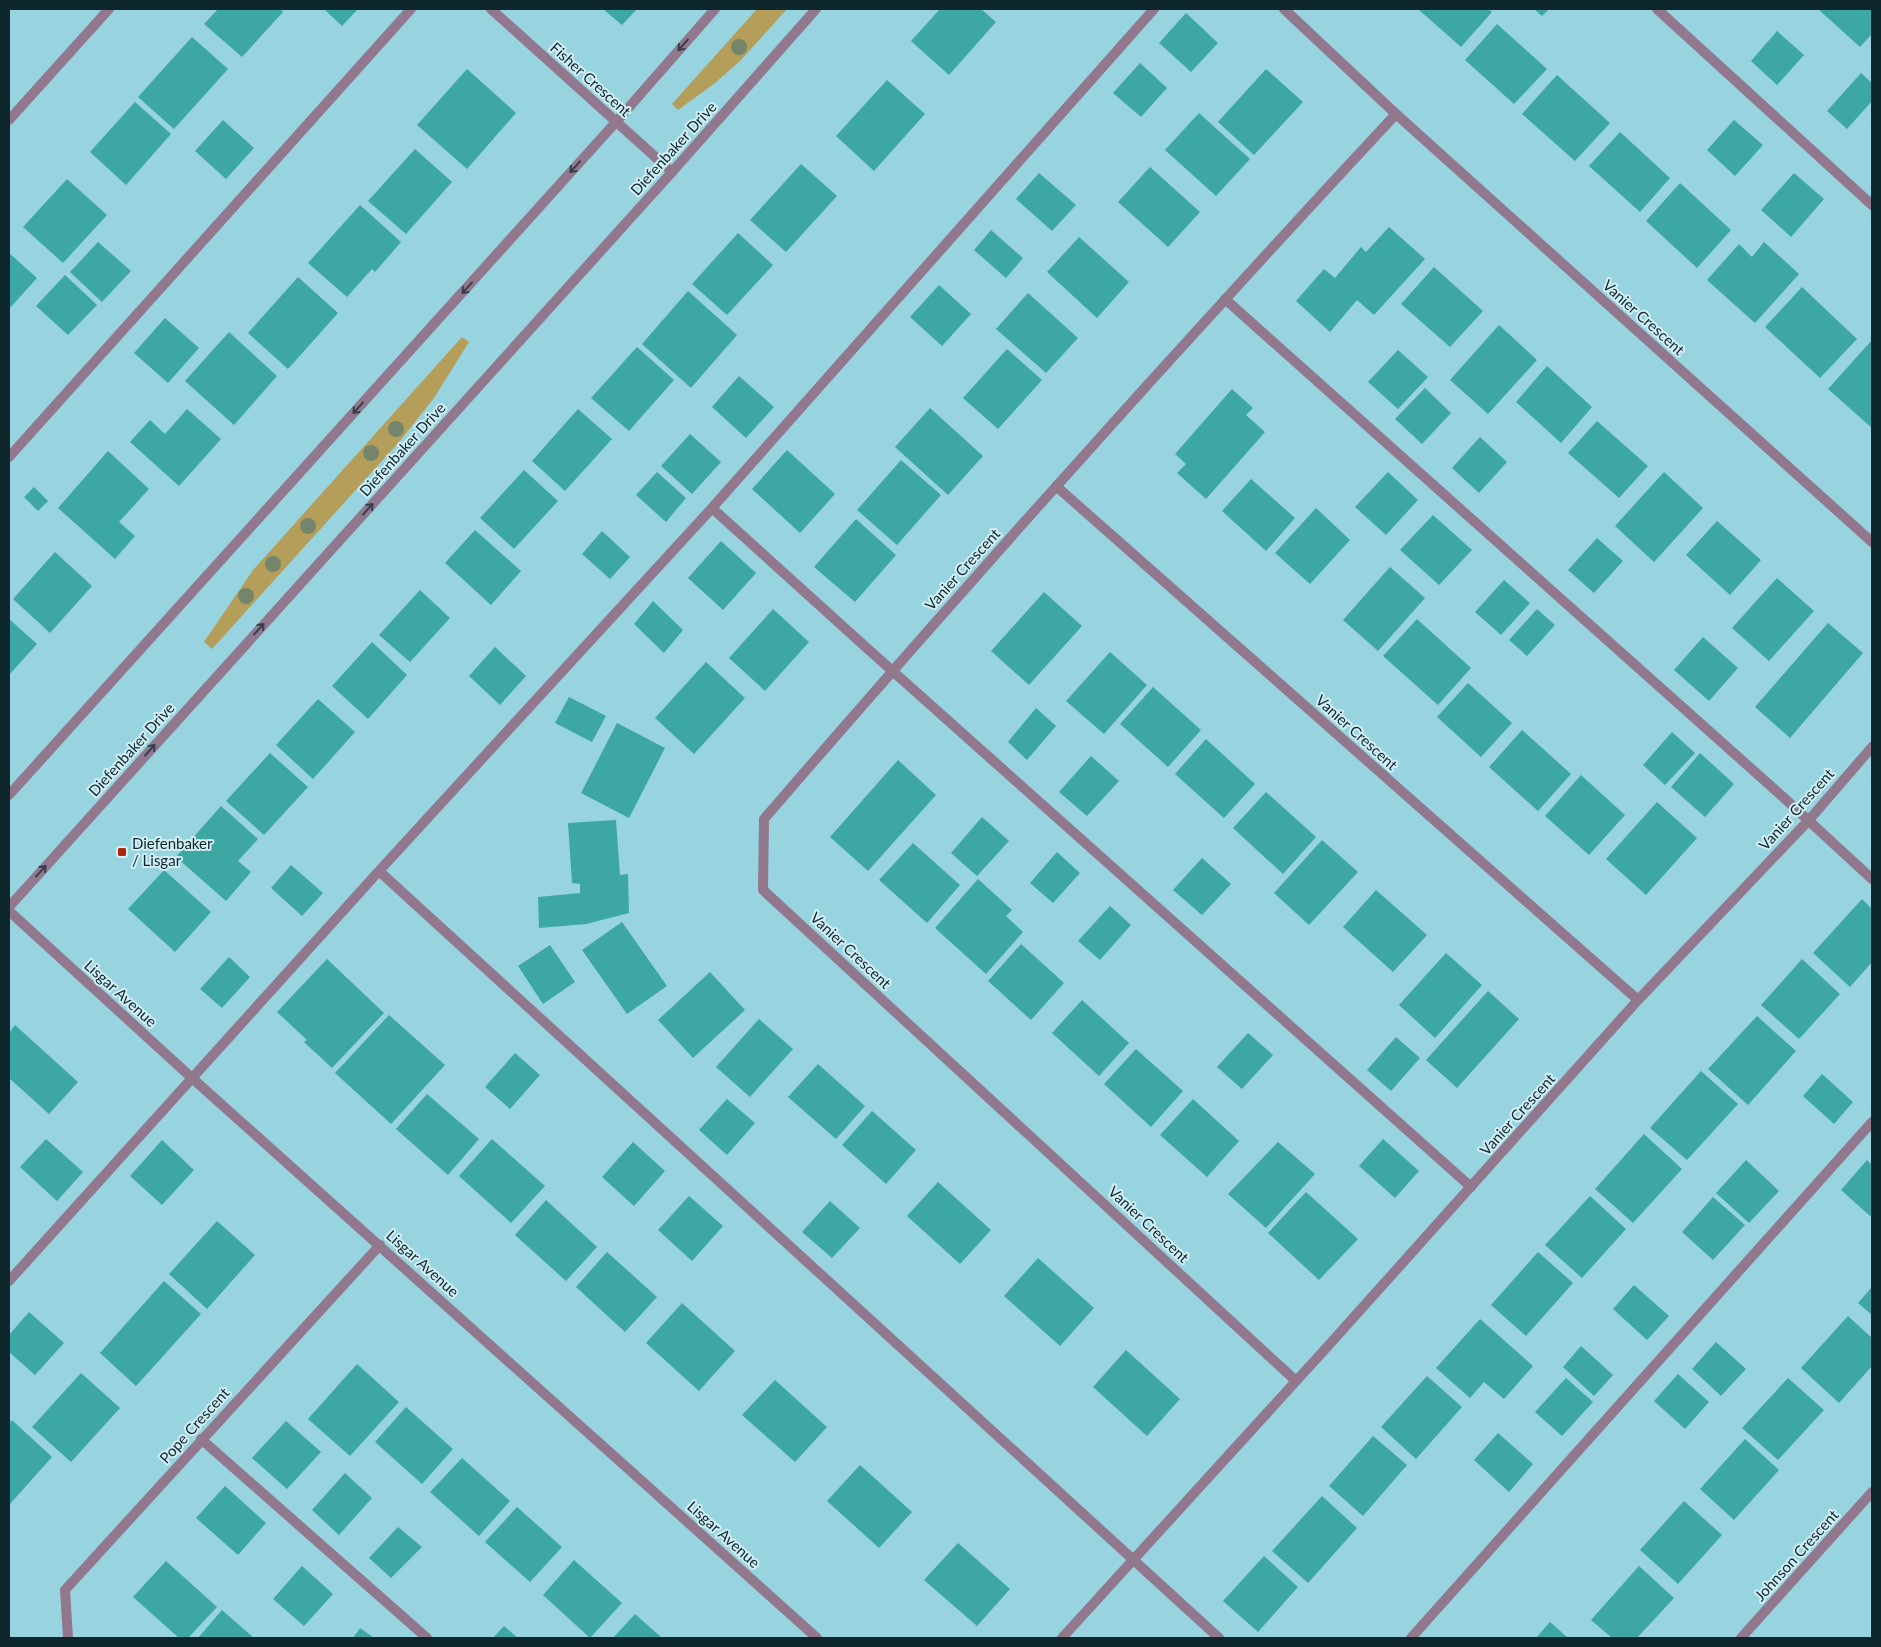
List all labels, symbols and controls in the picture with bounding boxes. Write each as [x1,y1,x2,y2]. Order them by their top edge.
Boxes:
street label: Fisher Crescent [547,38,635,120]
one-way arrow [677,39,689,52]
street label: Diefenbaker Drive [626,97,720,199]
one-way arrow [570,161,581,174]
street label: Vanier Crescent [1600,276,1689,359]
one-way arrow [461,281,472,294]
street label: Diefenbaker Drive [355,398,449,500]
one-way arrow [352,402,364,415]
one-way arrow [362,502,374,515]
street label: Vanier Crescent [921,524,1004,613]
one-way arrow [253,623,265,636]
street label: Vanier Crescent [1313,691,1402,774]
street label: Diefenbaker Drive [84,698,178,800]
one-way arrow [144,743,156,756]
street label: Vanier Crescent [1755,764,1838,853]
place label: Diefenbaker / Lisgar [132,834,213,869]
marker: Diefenbaker / Lisgar [116,846,128,858]
one-way arrow [36,864,47,877]
street label: Vanier Crescent [807,908,895,992]
street label: Lisgar Avenue [81,956,161,1030]
street label: Vanier Crescent [1476,1069,1559,1158]
street label: Vanier Crescent [1105,1182,1193,1266]
street label: Lisgar Avenue [383,1226,463,1300]
street label: Pope Crescent [155,1383,233,1466]
street label: Lisgar Avenue [684,1497,764,1571]
street label: Johnson Crescent [1750,1505,1842,1604]

